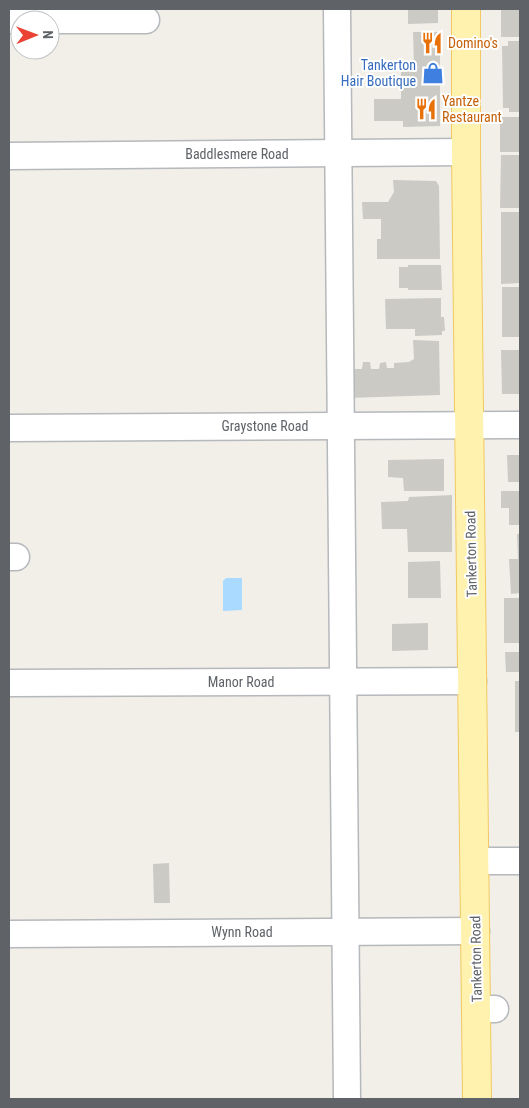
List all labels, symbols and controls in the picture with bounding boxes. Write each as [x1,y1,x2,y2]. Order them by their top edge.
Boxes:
north arrow [10,10,60,60]
text: N [40,30,56,39]
restaurant icon: Domino's [419,30,445,56]
place label: Domino's [448,35,498,51]
place label: Tankerton Hair Boutique [341,57,416,89]
shop icon: Tankerton Hair Boutique [420,60,446,86]
place label: Yantze Restaurant [442,93,502,125]
restaurant icon: Yantze Restaurant [413,96,439,122]
street label: Baddlesmere Road [185,146,289,162]
street label: Graystone Road [222,418,308,434]
street label: Tankerton Road [462,511,480,597]
street label: Manor Road [208,674,274,690]
street label: Tankerton Road [467,916,485,1002]
street label: Wynn Road [211,924,273,940]

